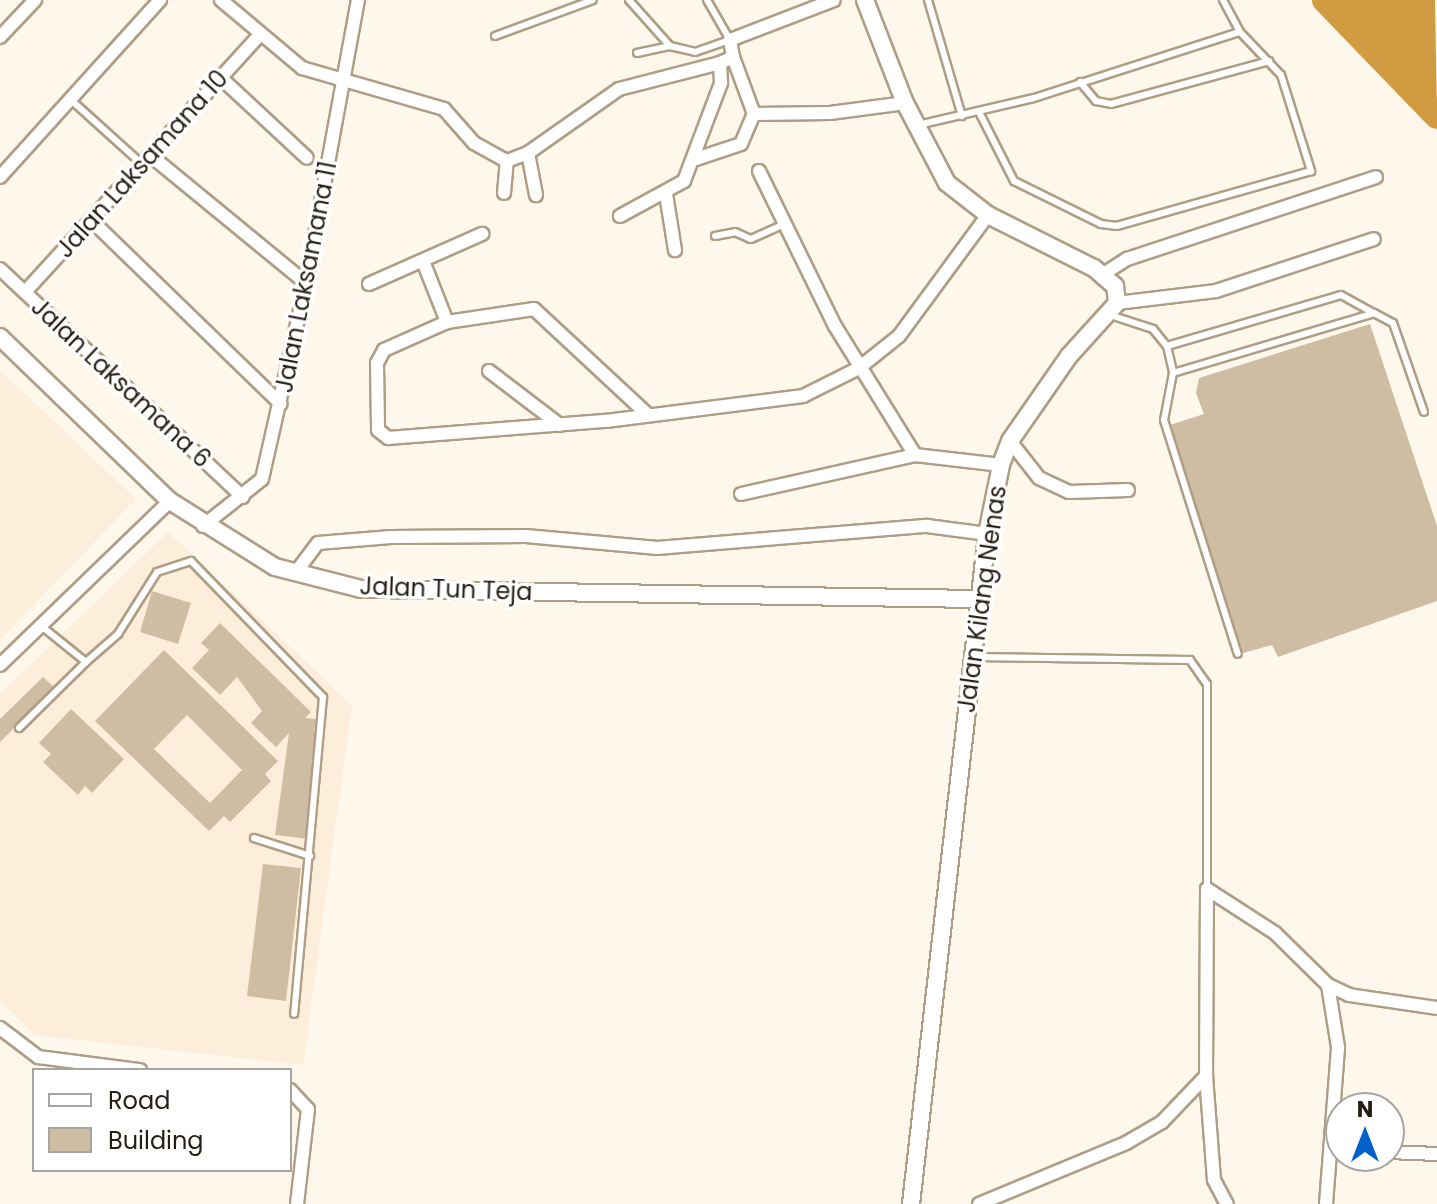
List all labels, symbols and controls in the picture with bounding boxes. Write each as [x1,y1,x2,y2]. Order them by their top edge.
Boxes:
street label: Jalan Laksamana 10 [50,64,234,264]
street label: Jalan Laksamana 11 [269,159,343,395]
street label: Jalan Laksamana 6 [25,292,217,474]
street label: Jalan Kilang Nenas [952,484,1012,714]
street label: Jalan Tun Teja [359,572,533,606]
legend [32,1068,292,1172]
text: Road [108,1084,170,1117]
north arrow [1325,1092,1405,1172]
text: N [1357,1094,1373,1125]
text: Building [108,1124,204,1157]

